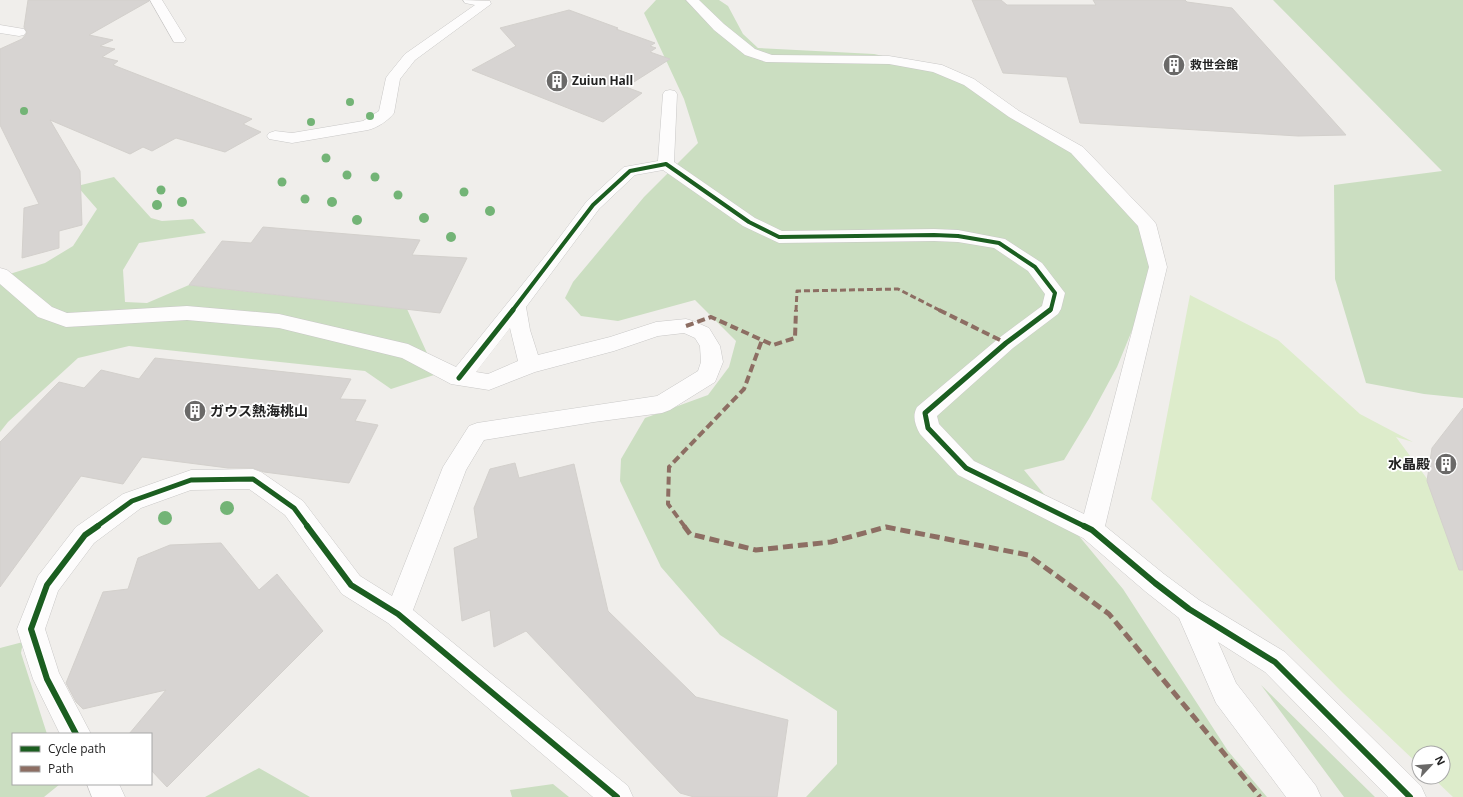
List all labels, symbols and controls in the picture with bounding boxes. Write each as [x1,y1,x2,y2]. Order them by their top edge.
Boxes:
building icon: 救世会館 [1161,52,1187,78]
place label: 救世会館 [1190,56,1238,73]
building icon: Zuiun Hall [544,68,570,94]
place label: Zuiun Hall [572,72,633,89]
building icon: ガウス熱海桃山 [182,398,208,424]
place label: ガウス熱海桃山 [210,401,308,420]
building icon: 水晶殿 [1433,451,1459,477]
place label: 水晶殿 [1388,454,1430,473]
legend [12,733,152,785]
text: Cycle path [48,740,106,757]
north arrow [1411,745,1451,785]
text: N [1432,753,1449,768]
text: Path [48,760,74,777]

